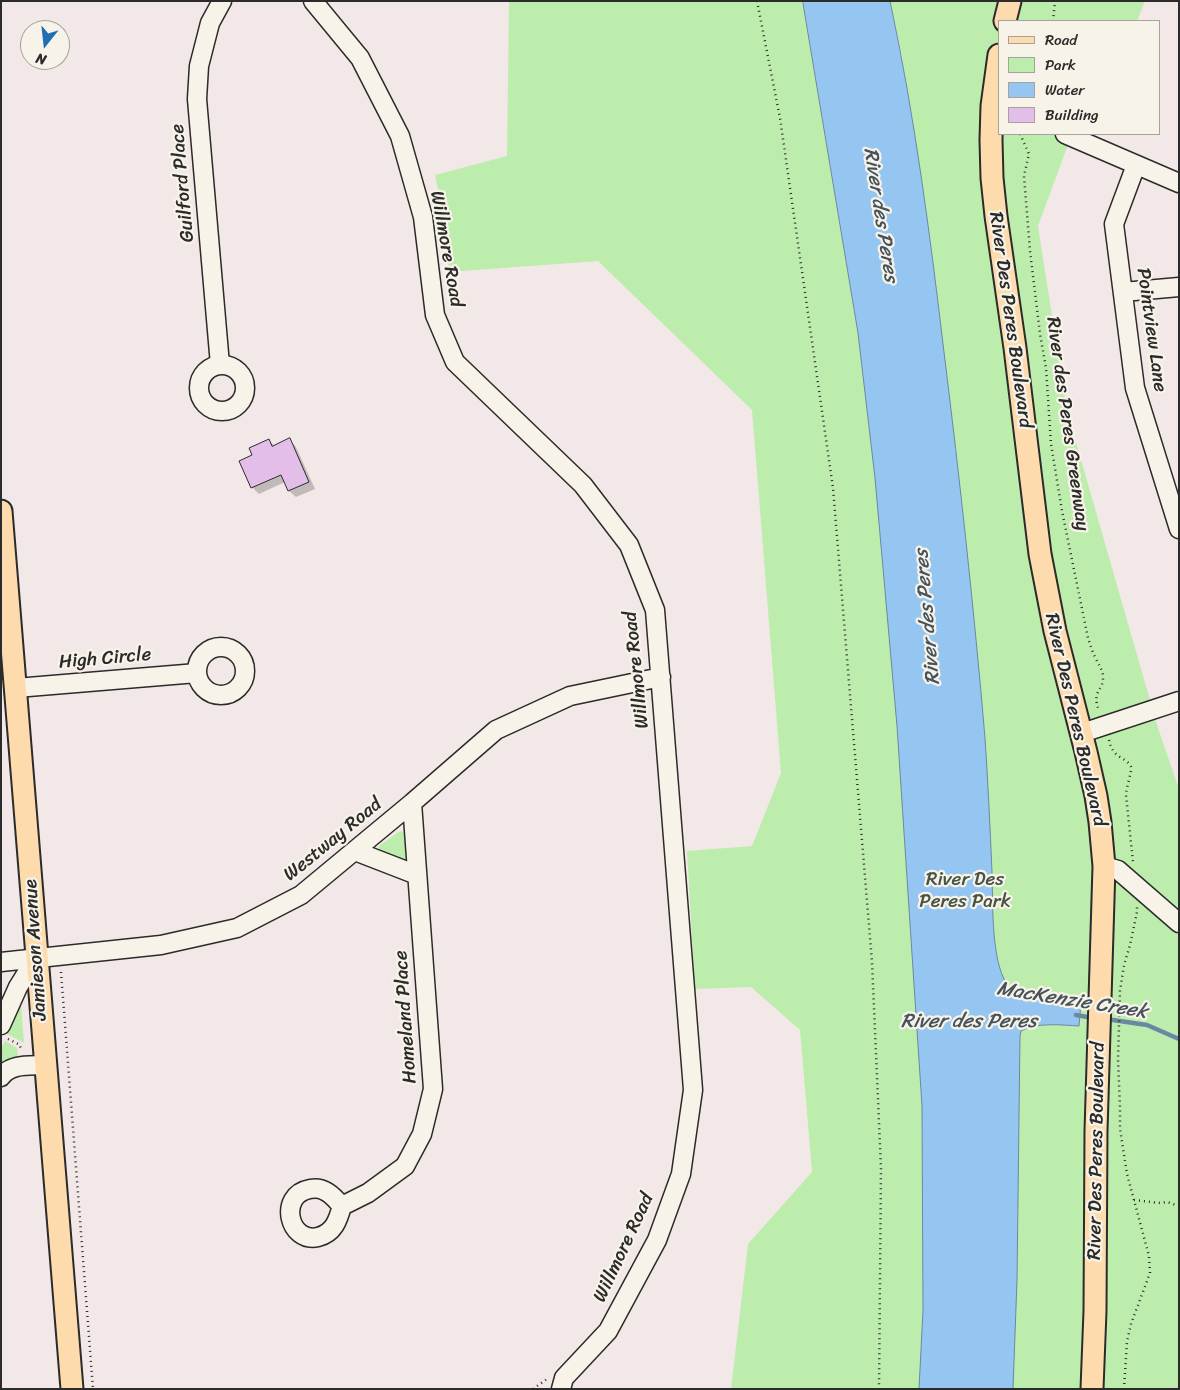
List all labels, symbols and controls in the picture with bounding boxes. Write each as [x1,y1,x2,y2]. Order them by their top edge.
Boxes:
north arrow [20,20,70,70]
legend [998,20,1160,135]
text: Road [1045,27,1077,53]
text: N [33,46,49,72]
text: Park [1045,52,1076,78]
text: Water [1045,77,1085,103]
text: Building [1045,102,1099,128]
street label: Guilford Place [166,123,200,243]
water label: River des Peres [858,146,902,284]
street label: Willmore Road [425,189,467,309]
street label: River Des Peres Boulevard [984,210,1036,430]
street label: Pointview Lane [1131,266,1171,394]
street label: River des Peres Greenway [1041,315,1093,533]
water label: River des Peres [910,548,946,686]
street label: Willmore Road [620,610,654,730]
street label: River Des Peres Boulevard [1039,611,1111,829]
street label: High Circle [58,644,152,674]
street label: Westway Road [279,793,387,887]
park label: River Des Peres Park [919,869,1011,913]
street label: Jamieson Avenue [20,879,52,1021]
street label: Homeland Place [390,950,422,1084]
water label: MacKenzie Creek [995,977,1149,1025]
water label: River des Peres [901,1010,1037,1034]
street label: River Des Peres Boulevard [1084,1042,1110,1260]
street label: Willmore Road [589,1190,659,1306]

